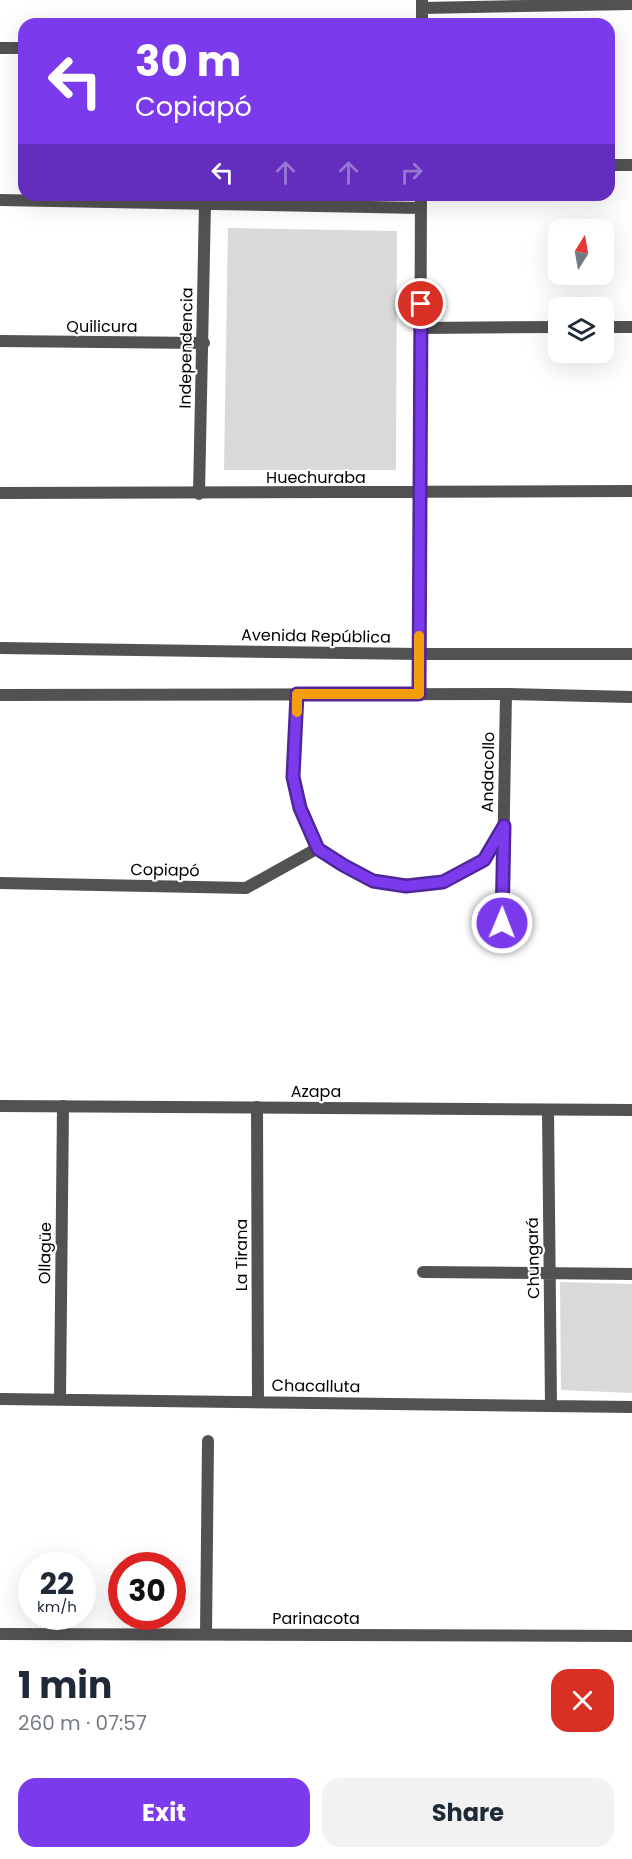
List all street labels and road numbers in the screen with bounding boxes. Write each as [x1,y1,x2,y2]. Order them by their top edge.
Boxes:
street label: Independencia [173,287,199,409]
street label: Quilicura [66,315,138,338]
street label: Huechuraba [266,466,366,489]
street label: Avenida República [241,623,391,649]
street label: Andacollo [476,731,500,813]
street label: Copiapó [130,858,200,882]
street label: Azapa [291,1080,341,1103]
street label: Chungará [521,1217,545,1299]
street label: La Tirana [230,1219,253,1291]
street label: Ollagüe [33,1222,57,1284]
street label: Chacalluta [271,1374,361,1398]
street label: Parinacota [272,1607,360,1630]

